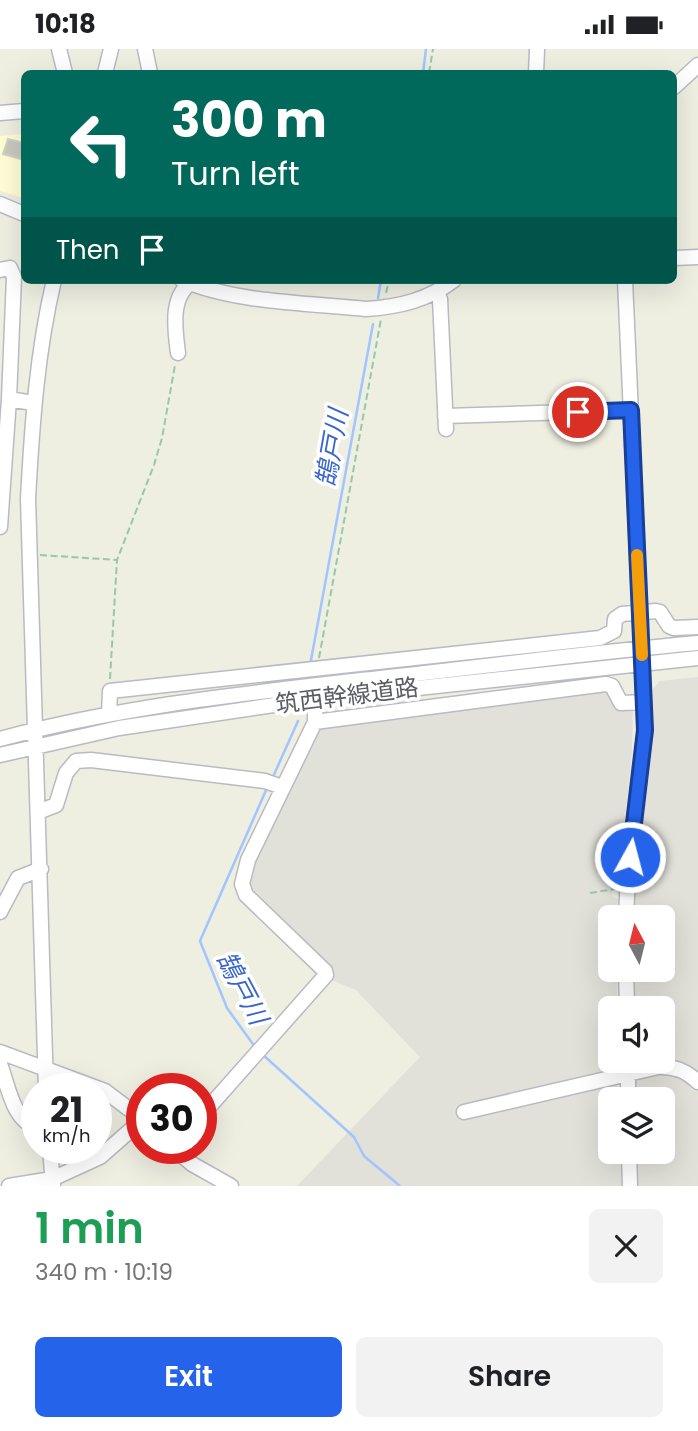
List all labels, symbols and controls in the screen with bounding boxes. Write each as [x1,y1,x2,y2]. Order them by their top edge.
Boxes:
text: 10:18 [35,6,96,42]
text: 300 m [171,86,327,154]
icon: left [56,98,147,189]
text: Turn left [171,151,300,196]
icon: arrive [133,231,171,269]
text: Then [56,232,119,268]
pin [548,382,608,442]
icon: arrive [559,393,597,431]
water label: 鵠戸川 [307,404,357,490]
street label: 筑西幹線道路 [273,670,420,721]
position arrow [593,820,667,894]
north arrow [598,905,676,982]
map controls [598,905,675,1164]
water label: 鵠戸川 [208,945,278,1034]
button: sound [598,996,675,1073]
speed limit sign: 30 [126,1073,217,1164]
text: 21 [50,1085,83,1134]
button: layers [598,1087,675,1164]
text: km/h [43,1123,90,1148]
text: 1 min [35,1199,144,1258]
button: close [589,1209,663,1283]
text: 340 m · 10:19 [35,1256,173,1288]
button: Exit [35,1337,342,1417]
button: Share [356,1337,663,1417]

